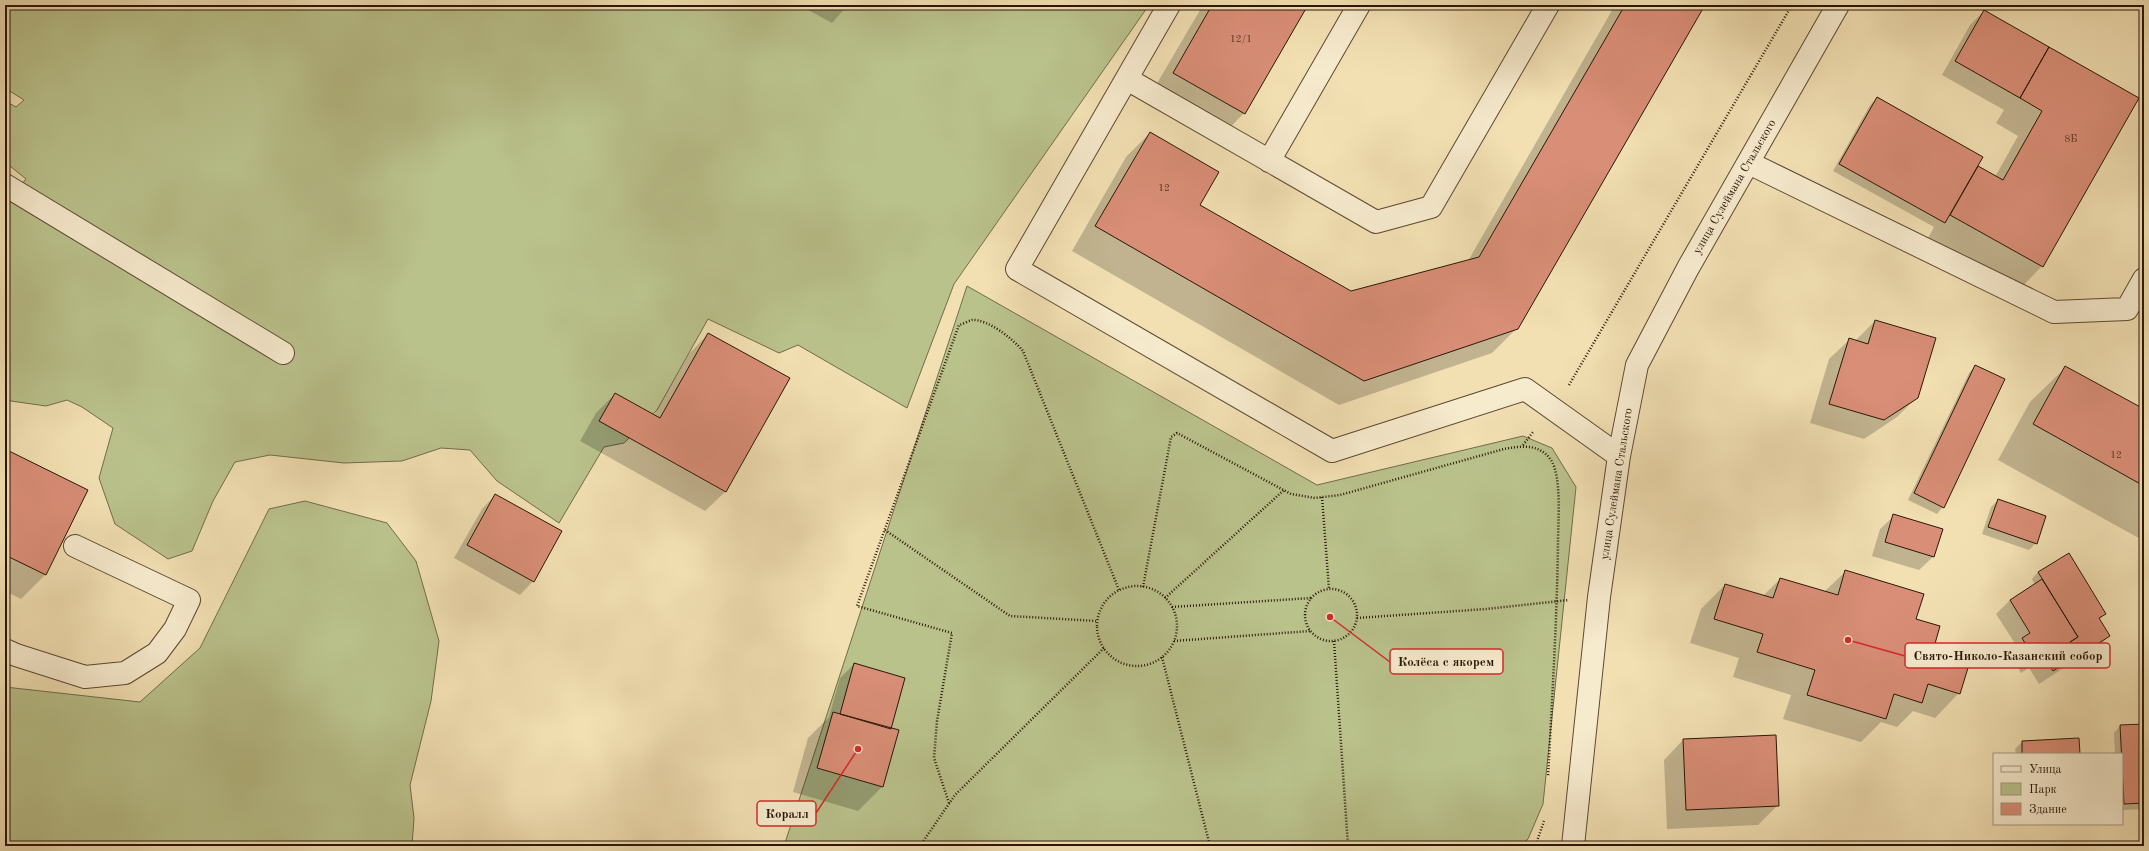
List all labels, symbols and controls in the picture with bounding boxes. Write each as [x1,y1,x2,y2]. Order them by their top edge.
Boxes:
house number: 12/1 [1230,34,1252,44]
street label: улица Сулеймана Стальского [1691,117,1779,256]
house number: 8Б [2065,134,2077,144]
house number: 12 [1158,183,1170,193]
street label: улица Сулеймана Стальского [1599,407,1635,561]
house number: 12 [2110,450,2122,460]
callout: Свято-Николо-Казанский собор [1905,643,2110,668]
callout: Колёса с якорем [1390,649,1503,674]
text: Свято-Николо-Казанский собор [1913,650,2103,663]
text: Колёса с якорем [1398,656,1494,669]
legend [1993,753,2123,825]
text: Улица [2029,764,2062,776]
text: Парк [2029,784,2057,796]
callout: Коралл [757,801,816,826]
text: Здание [2029,804,2067,816]
text: Коралл [765,808,809,821]

